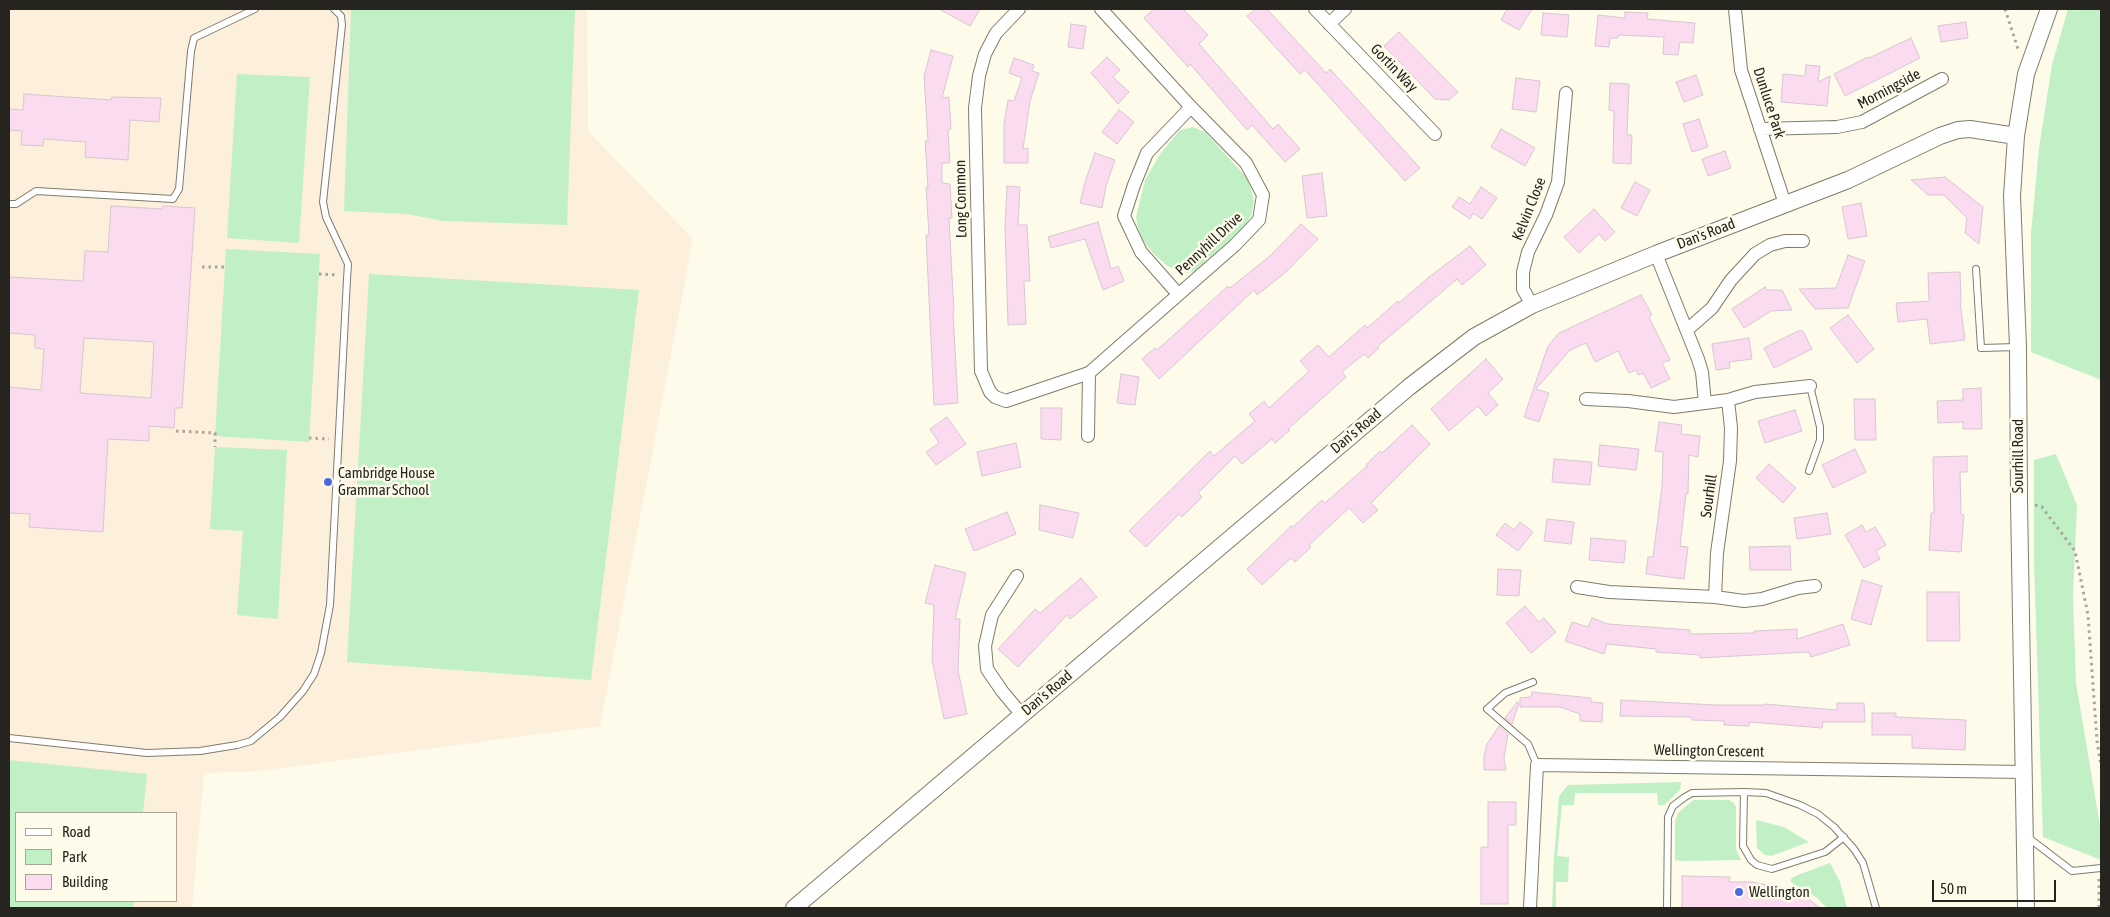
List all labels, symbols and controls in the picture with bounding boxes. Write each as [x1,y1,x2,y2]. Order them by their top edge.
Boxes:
street label: Gortin Way [1367,40,1421,96]
street label: Dunluce Park [1749,65,1789,141]
street label: Morningside [1854,65,1924,113]
street label: Long Common [951,160,971,238]
street label: Kelvin Close [1508,175,1550,243]
street label: Pennyhill Drive [1172,209,1246,279]
street label: Dan's Road [1674,215,1738,253]
street label: Dan's Road [1327,405,1385,457]
street label: Sourhill Road [2009,419,2027,493]
place label: Cambridge House Grammar School [338,464,435,499]
street label: Sourhill [1697,473,1721,519]
marker: Cambridge House Grammar School [322,476,334,488]
street label: Dan's Road [1018,667,1076,719]
street label: Wellington Crescent [1654,741,1764,761]
legend [15,812,178,902]
text: Road [62,823,91,840]
text: Park [62,848,87,865]
scale bar [1935,870,2059,902]
text: Building [62,873,108,890]
text: 50 m [1940,880,1967,897]
place label: Wellington [1749,883,1810,901]
marker: Wellington [1733,886,1745,898]

